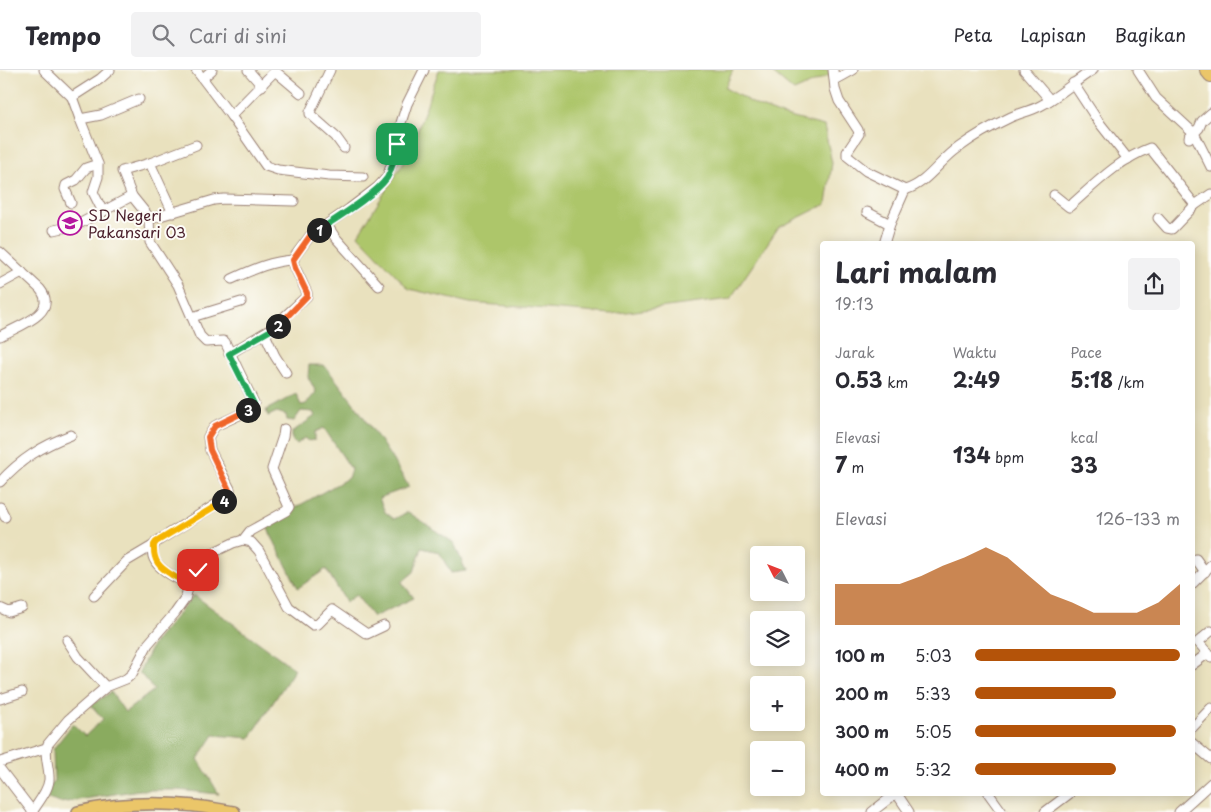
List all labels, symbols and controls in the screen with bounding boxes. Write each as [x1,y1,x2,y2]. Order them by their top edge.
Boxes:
search box [131,12,481,57]
text: Tempo [25,17,101,53]
icon: search [149,21,177,49]
text: Cari di sini [189,21,287,49]
text: Peta [954,21,992,48]
text: Lapisan [1020,21,1086,48]
text: Bagikan [1114,21,1186,48]
pin [376,123,418,165]
icon: arrive [383,130,411,158]
place label: SD Negeri Pakansari 03 [88,203,186,243]
school or university icon: SD Negeri Pakansari 03 [57,210,83,236]
pin: 1 [306,218,332,242]
text: 1 [316,220,323,241]
text: Lari malam [835,250,998,293]
button: share [1128,258,1180,310]
text: 19:13 [835,291,874,315]
pin: 2 [266,314,290,338]
text: 2 [274,316,283,337]
text: Jarak [835,342,875,363]
text: Waktu [953,342,997,363]
text: Pace [1070,342,1102,363]
text: 0.53 [835,363,883,395]
text: 2:49 [953,363,1000,395]
text: 5:18 [1070,363,1113,395]
text: km [883,372,908,393]
text: /km [1113,372,1144,393]
pin: 3 [236,398,260,422]
text: 3 [244,400,253,421]
text: Elevasi [835,427,881,448]
text: kcal [1070,427,1098,448]
text: 134 [953,438,991,470]
text: bpm [991,447,1024,468]
text: 7 [835,448,847,480]
text: 33 [1070,448,1098,480]
text: m [847,457,864,478]
pin: 4 [212,488,236,514]
text: 4 [220,491,229,512]
text: Elevasi [835,506,887,530]
text: 126–133 m [1096,506,1180,530]
north arrow [750,546,805,601]
map controls [750,546,805,796]
pin [177,549,219,591]
icon: check [184,556,212,584]
button: layers [750,611,805,666]
text: 100 m [835,643,885,667]
text: 5:03 [915,643,952,667]
button: + [750,676,805,731]
text: 200 m [835,681,889,705]
text: 5:33 [915,681,951,705]
text: 300 m [835,719,889,743]
text: 5:05 [915,719,952,743]
button: − [750,741,805,796]
text: 400 m [835,757,889,781]
text: 5:32 [915,757,951,781]

